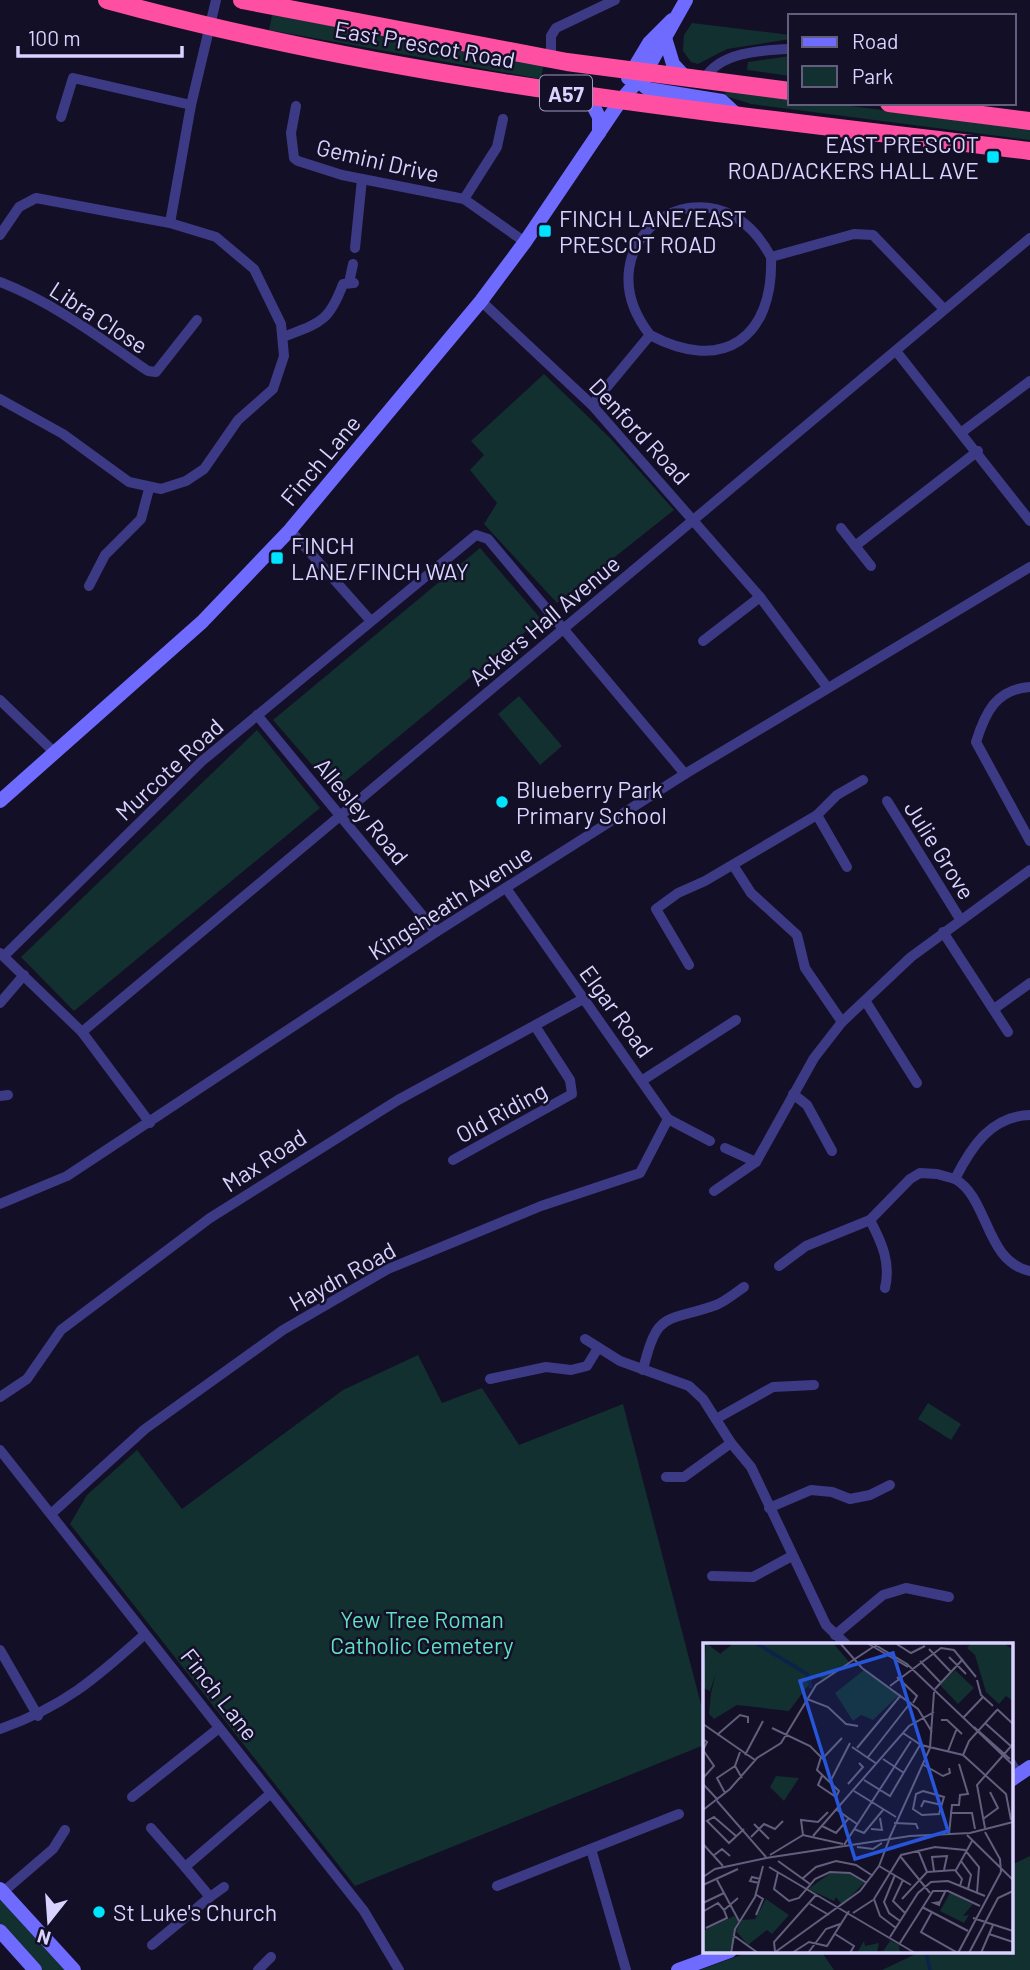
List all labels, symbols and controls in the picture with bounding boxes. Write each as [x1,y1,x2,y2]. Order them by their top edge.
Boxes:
scale bar [18,14,182,58]
street label: East Prescot Road [333,14,517,74]
legend [788,14,1016,105]
text: 100 m [28,25,81,50]
text: Road [852,28,898,53]
text: Park [852,63,893,88]
road number: A57 [540,76,592,110]
place label: EAST PRESCOT ROAD/ACKERS HALL AVE [728,130,979,184]
street label: Gemini Drive [314,132,442,188]
marker: EAST PRESCOT ROAD/ACKERS HALL AVE [985,149,1001,165]
place label: FINCH LANE/EAST PRESCOT ROAD [559,204,747,258]
marker: FINCH LANE/EAST PRESCOT ROAD [537,223,553,239]
street label: Libra Close [45,275,153,359]
street label: Denford Road [584,372,696,490]
street label: Finch Lane [274,409,366,511]
place label: FINCH LANE/FINCH WAY [291,531,469,585]
street label: Ackers Hall Avenue [463,549,625,691]
marker: FINCH LANE/FINCH WAY [269,550,285,566]
street label: Murcote Road [109,712,229,826]
street label: Allesley Road [309,752,415,870]
place label: Blueberry Park Primary School [516,775,667,829]
marker: Blueberry Park Primary School [494,794,510,810]
street label: Julie Grove [899,796,981,904]
street label: Kingsheath Avenue [363,839,537,965]
street label: Elgar Road [574,959,660,1063]
street label: Old Riding [451,1076,551,1148]
street label: Max Road [217,1122,311,1198]
street label: Haydn Road [284,1235,400,1317]
park label: Yew Tree Roman Catholic Cemetery [330,1605,514,1659]
street label: Finch Lane [175,1642,265,1746]
inset map [703,1643,1012,1952]
north arrow [14,1886,84,1956]
place label: St Luke's Church [113,1898,277,1926]
marker: St Luke's Church [91,1904,107,1920]
text: N [34,1925,53,1951]

